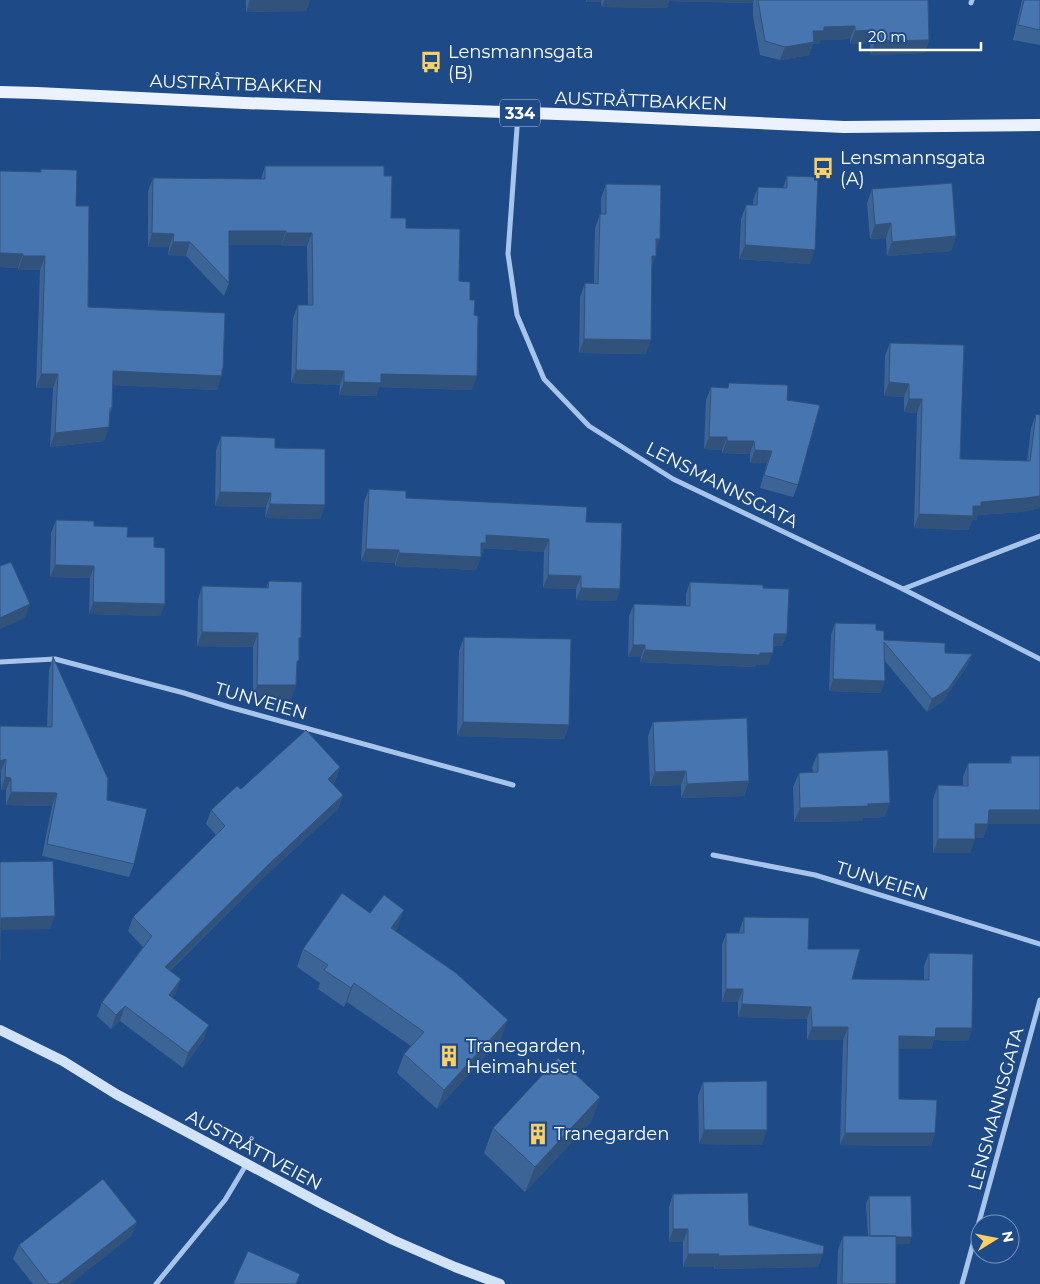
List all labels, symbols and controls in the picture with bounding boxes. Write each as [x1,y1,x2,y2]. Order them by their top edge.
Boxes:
scale bar [860,20,981,52]
text: 20 m [868,27,906,46]
place label: Lensmannsgata (B) [448,41,594,84]
bus stop icon: Lensmannsgata (B) [418,49,444,75]
street label: AUSTRÅTTBAKKEN [149,69,323,98]
street label: AUSTRÅTTBAKKEN [554,86,728,115]
road number: 334 [500,100,540,126]
place label: Lensmannsgata (A) [840,147,986,190]
bus stop icon: Lensmannsgata (A) [810,155,836,181]
street label: LENSMANNSGATA [642,437,802,533]
street label: TUNVEIEN [212,677,310,725]
street label: TUNVEIEN [833,857,931,905]
street label: LENSMANNSGATA [964,1025,1028,1193]
place label: Tranegarden, Heimahuset [466,1035,585,1078]
building icon: Tranegarden, Heimahuset [436,1043,462,1069]
street label: AUSTRÅTTVEIEN [182,1104,326,1195]
building icon: Tranegarden [525,1121,551,1147]
place label: Tranegarden [554,1123,669,1145]
north arrow [970,1214,1020,1264]
text: N [998,1230,1018,1244]

